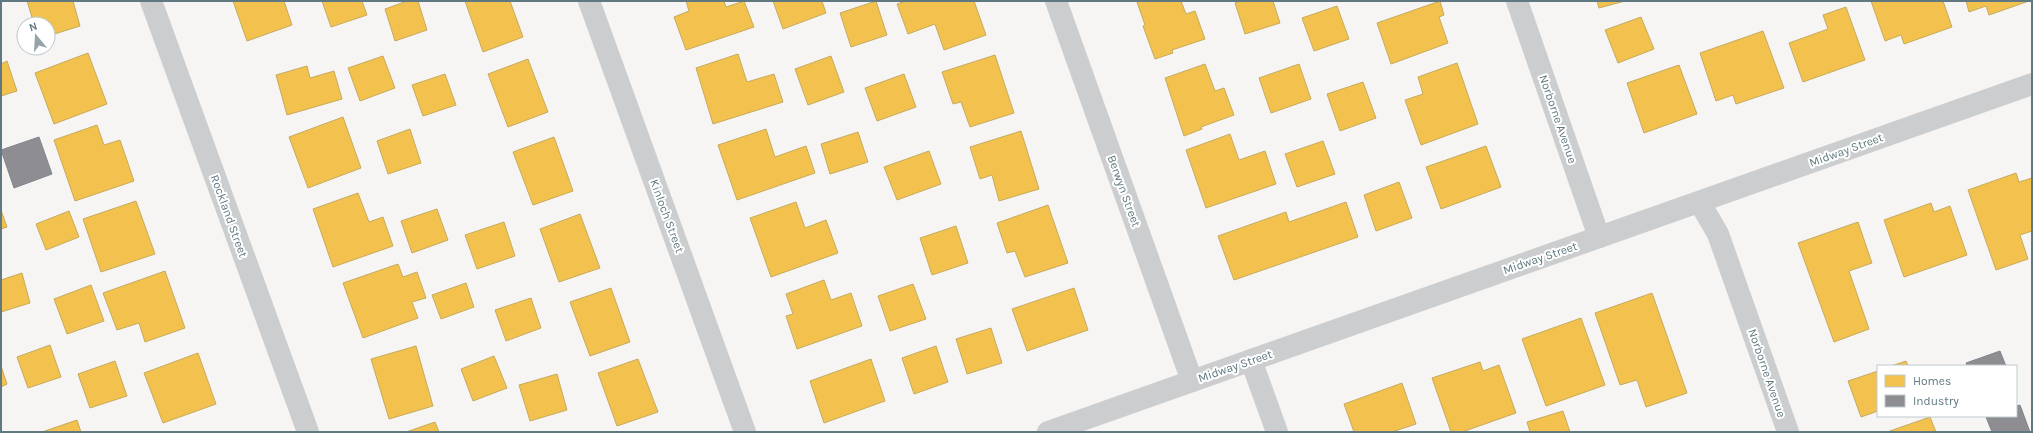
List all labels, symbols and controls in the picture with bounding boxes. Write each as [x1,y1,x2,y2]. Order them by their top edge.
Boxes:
north arrow [16,16,56,56]
text: N [27,20,39,34]
street label: Norborne Avenue [1536,73,1580,165]
street label: Midway Street [1807,130,1885,170]
street label: Berwyn Street [1105,153,1144,229]
street label: Rockland Street [208,173,251,260]
street label: Kinloch Street [647,177,687,255]
street label: Midway Street [1501,239,1579,277]
street label: Norborne Avenue [1745,327,1789,419]
street label: Midway Street [1196,347,1274,385]
legend [1877,365,2017,417]
text: Homes [1913,374,1951,388]
text: Industry [1913,394,1959,408]

